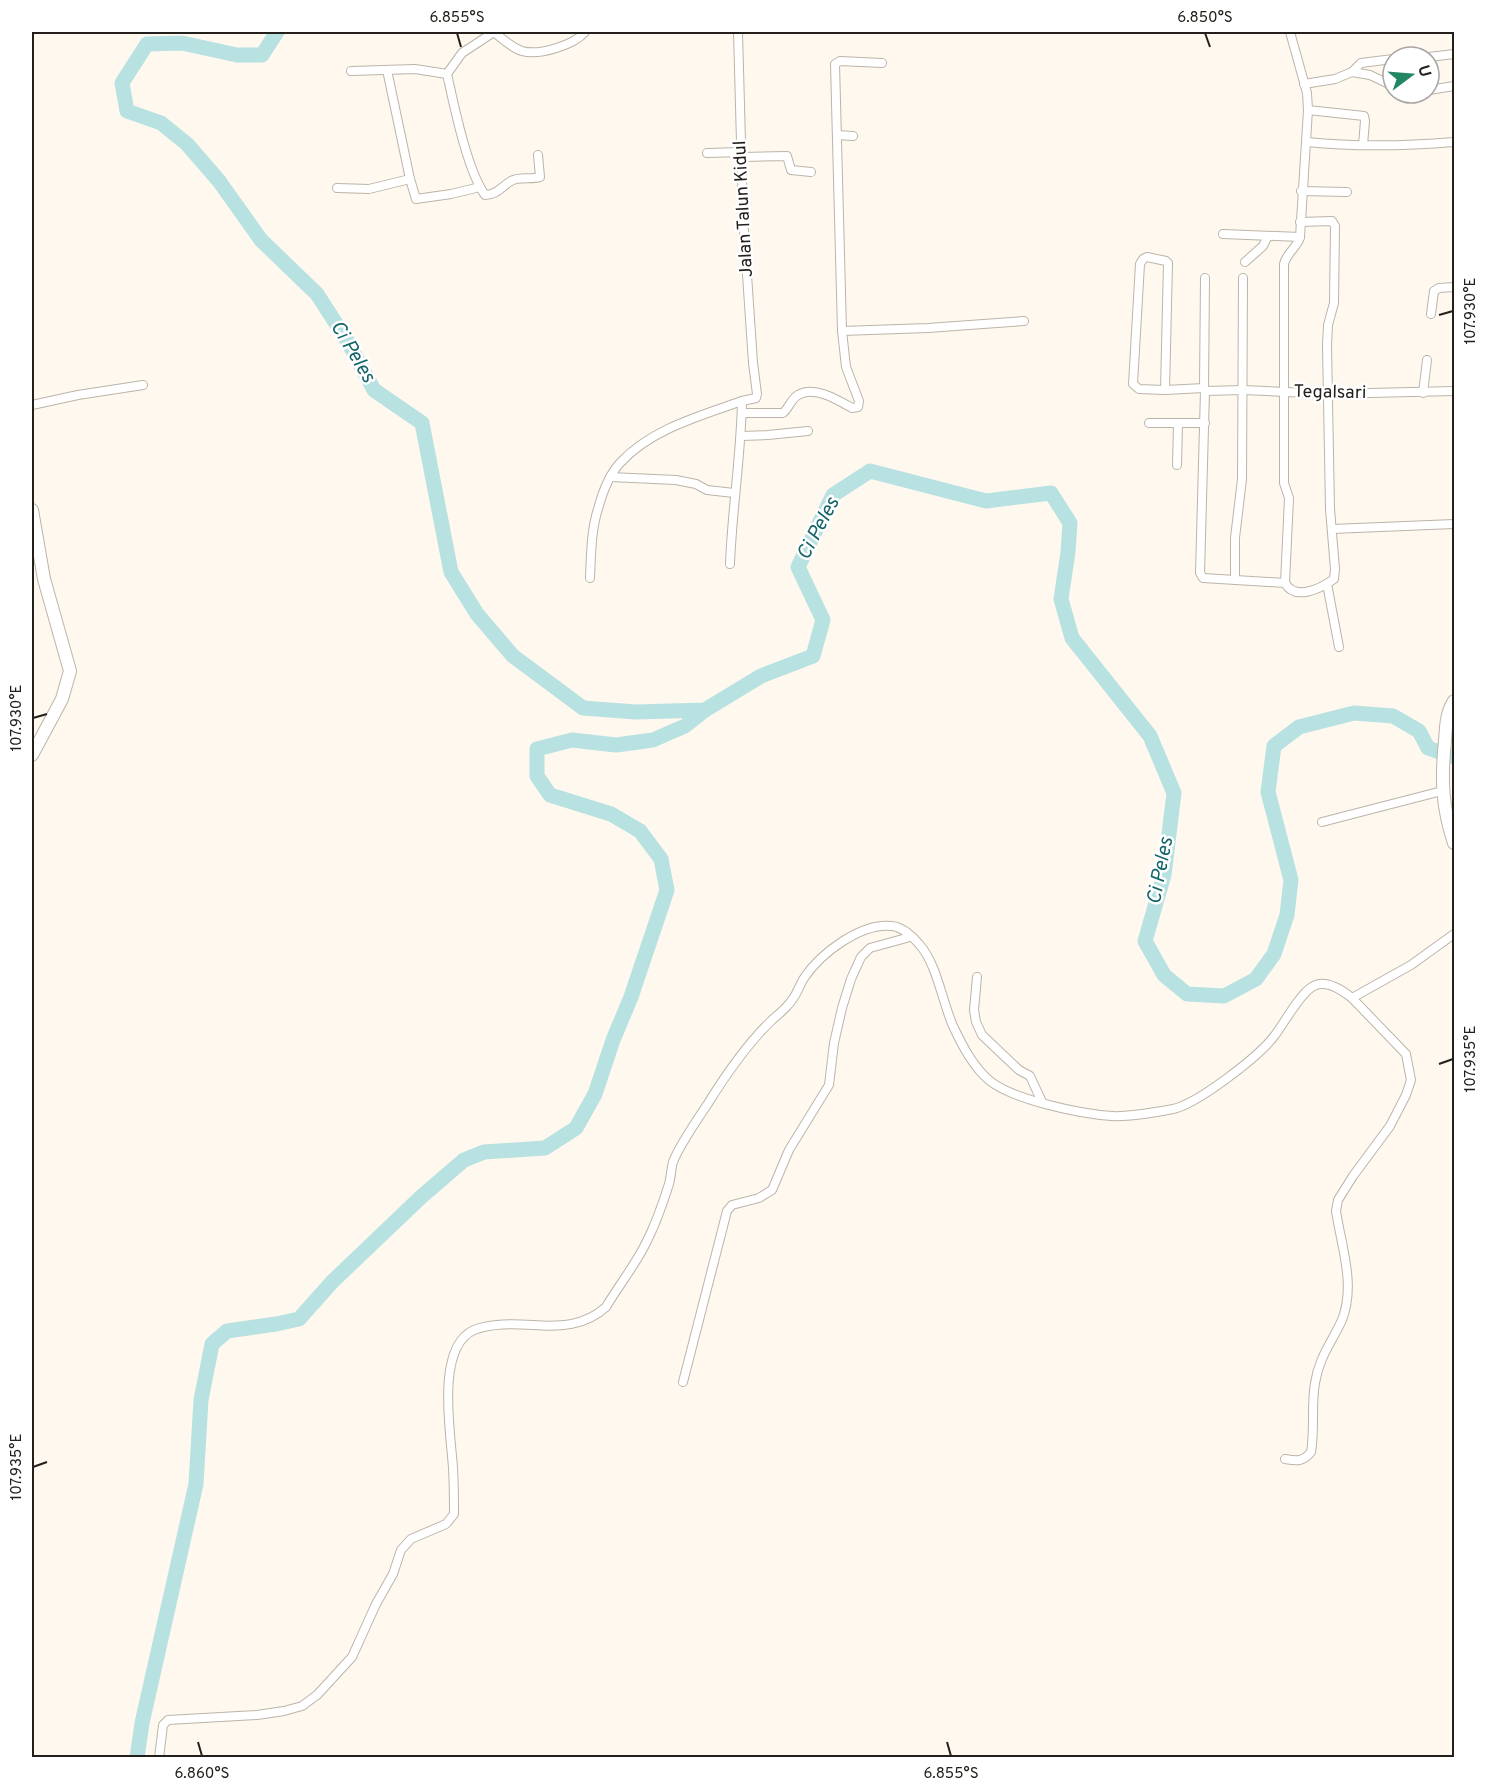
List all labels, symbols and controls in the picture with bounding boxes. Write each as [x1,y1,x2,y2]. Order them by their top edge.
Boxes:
text: 6.855°S [429,9,485,28]
text: 6.850°S [1177,9,1233,28]
north arrow [1381,45,1441,105]
text: U [1412,63,1435,80]
street label: Jalan Talun Kidul [729,140,759,278]
text: 107.930°E [1462,277,1481,345]
water label: Ci Peles [323,316,381,389]
street label: Tegalsari [1293,381,1367,405]
water label: Ci Peles [792,492,847,565]
text: 107.930°E [8,684,27,752]
water label: Ci Peles [1142,834,1180,907]
text: 107.935°E [1462,1026,1481,1092]
text: 107.935°E [8,1434,27,1500]
text: 6.860°S [174,1765,230,1784]
text: 6.855°S [923,1765,979,1784]

